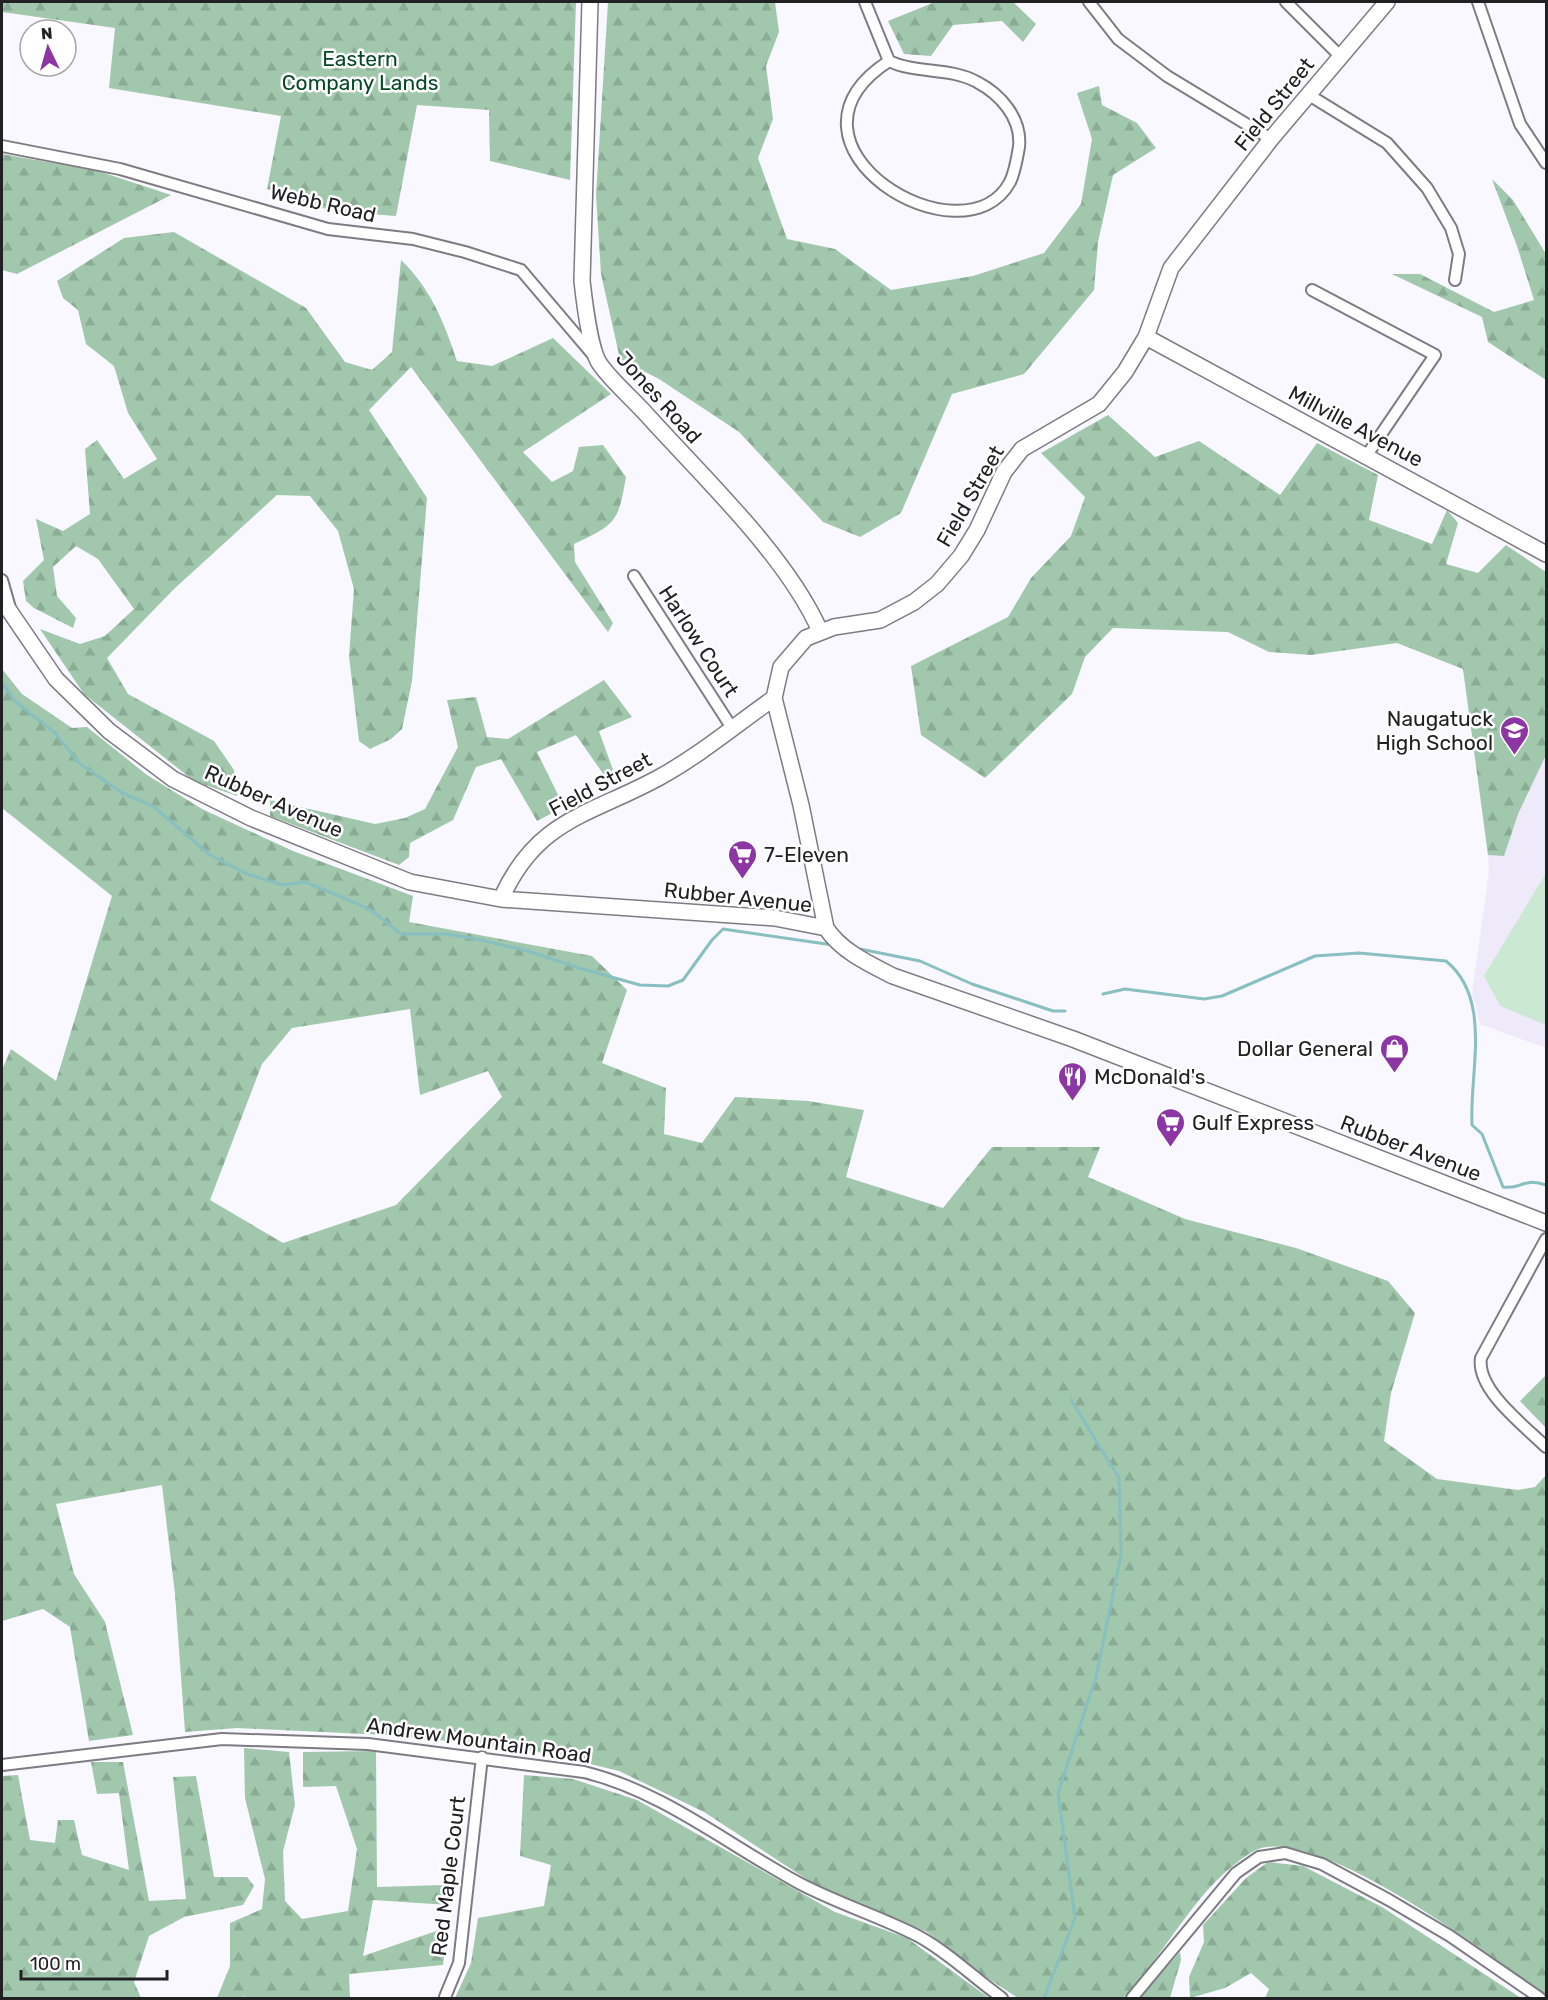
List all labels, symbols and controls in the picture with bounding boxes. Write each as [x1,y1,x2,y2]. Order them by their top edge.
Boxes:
north arrow [18,18,78,78]
text: N [40,24,53,44]
park label: Eastern Company Lands [282,46,438,95]
street label: Field Street [1229,52,1319,156]
street label: Webb Road [268,179,378,227]
street label: Jones Road [611,346,707,448]
street label: Millville Avenue [1284,380,1428,472]
street label: Field Street [931,441,1009,551]
street label: Harlow Court [654,581,744,701]
place label: Naugatuck High School [1376,706,1493,755]
school or university icon: Naugatuck High School [1498,714,1530,756]
street label: Field Street [544,747,656,821]
street label: Rubber Avenue [201,759,347,843]
supermarket icon: 7-Eleven [727,838,759,880]
place label: 7-Eleven [764,842,849,867]
street label: Rubber Avenue [663,877,813,917]
shop icon: Dollar General [1378,1032,1410,1074]
place label: Dollar General [1237,1036,1373,1061]
restaurant icon: McDonald's [1057,1060,1089,1102]
place label: McDonald's [1094,1064,1206,1089]
supermarket icon: Gulf Express [1155,1106,1187,1148]
place label: Gulf Express [1192,1110,1314,1135]
street label: Rubber Avenue [1337,1110,1485,1186]
street label: Andrew Mountain Road [365,1712,593,1768]
street label: Red Maple Court [426,1795,470,1957]
scale bar [21,1943,166,1981]
text: 100 m [30,1953,81,1975]

